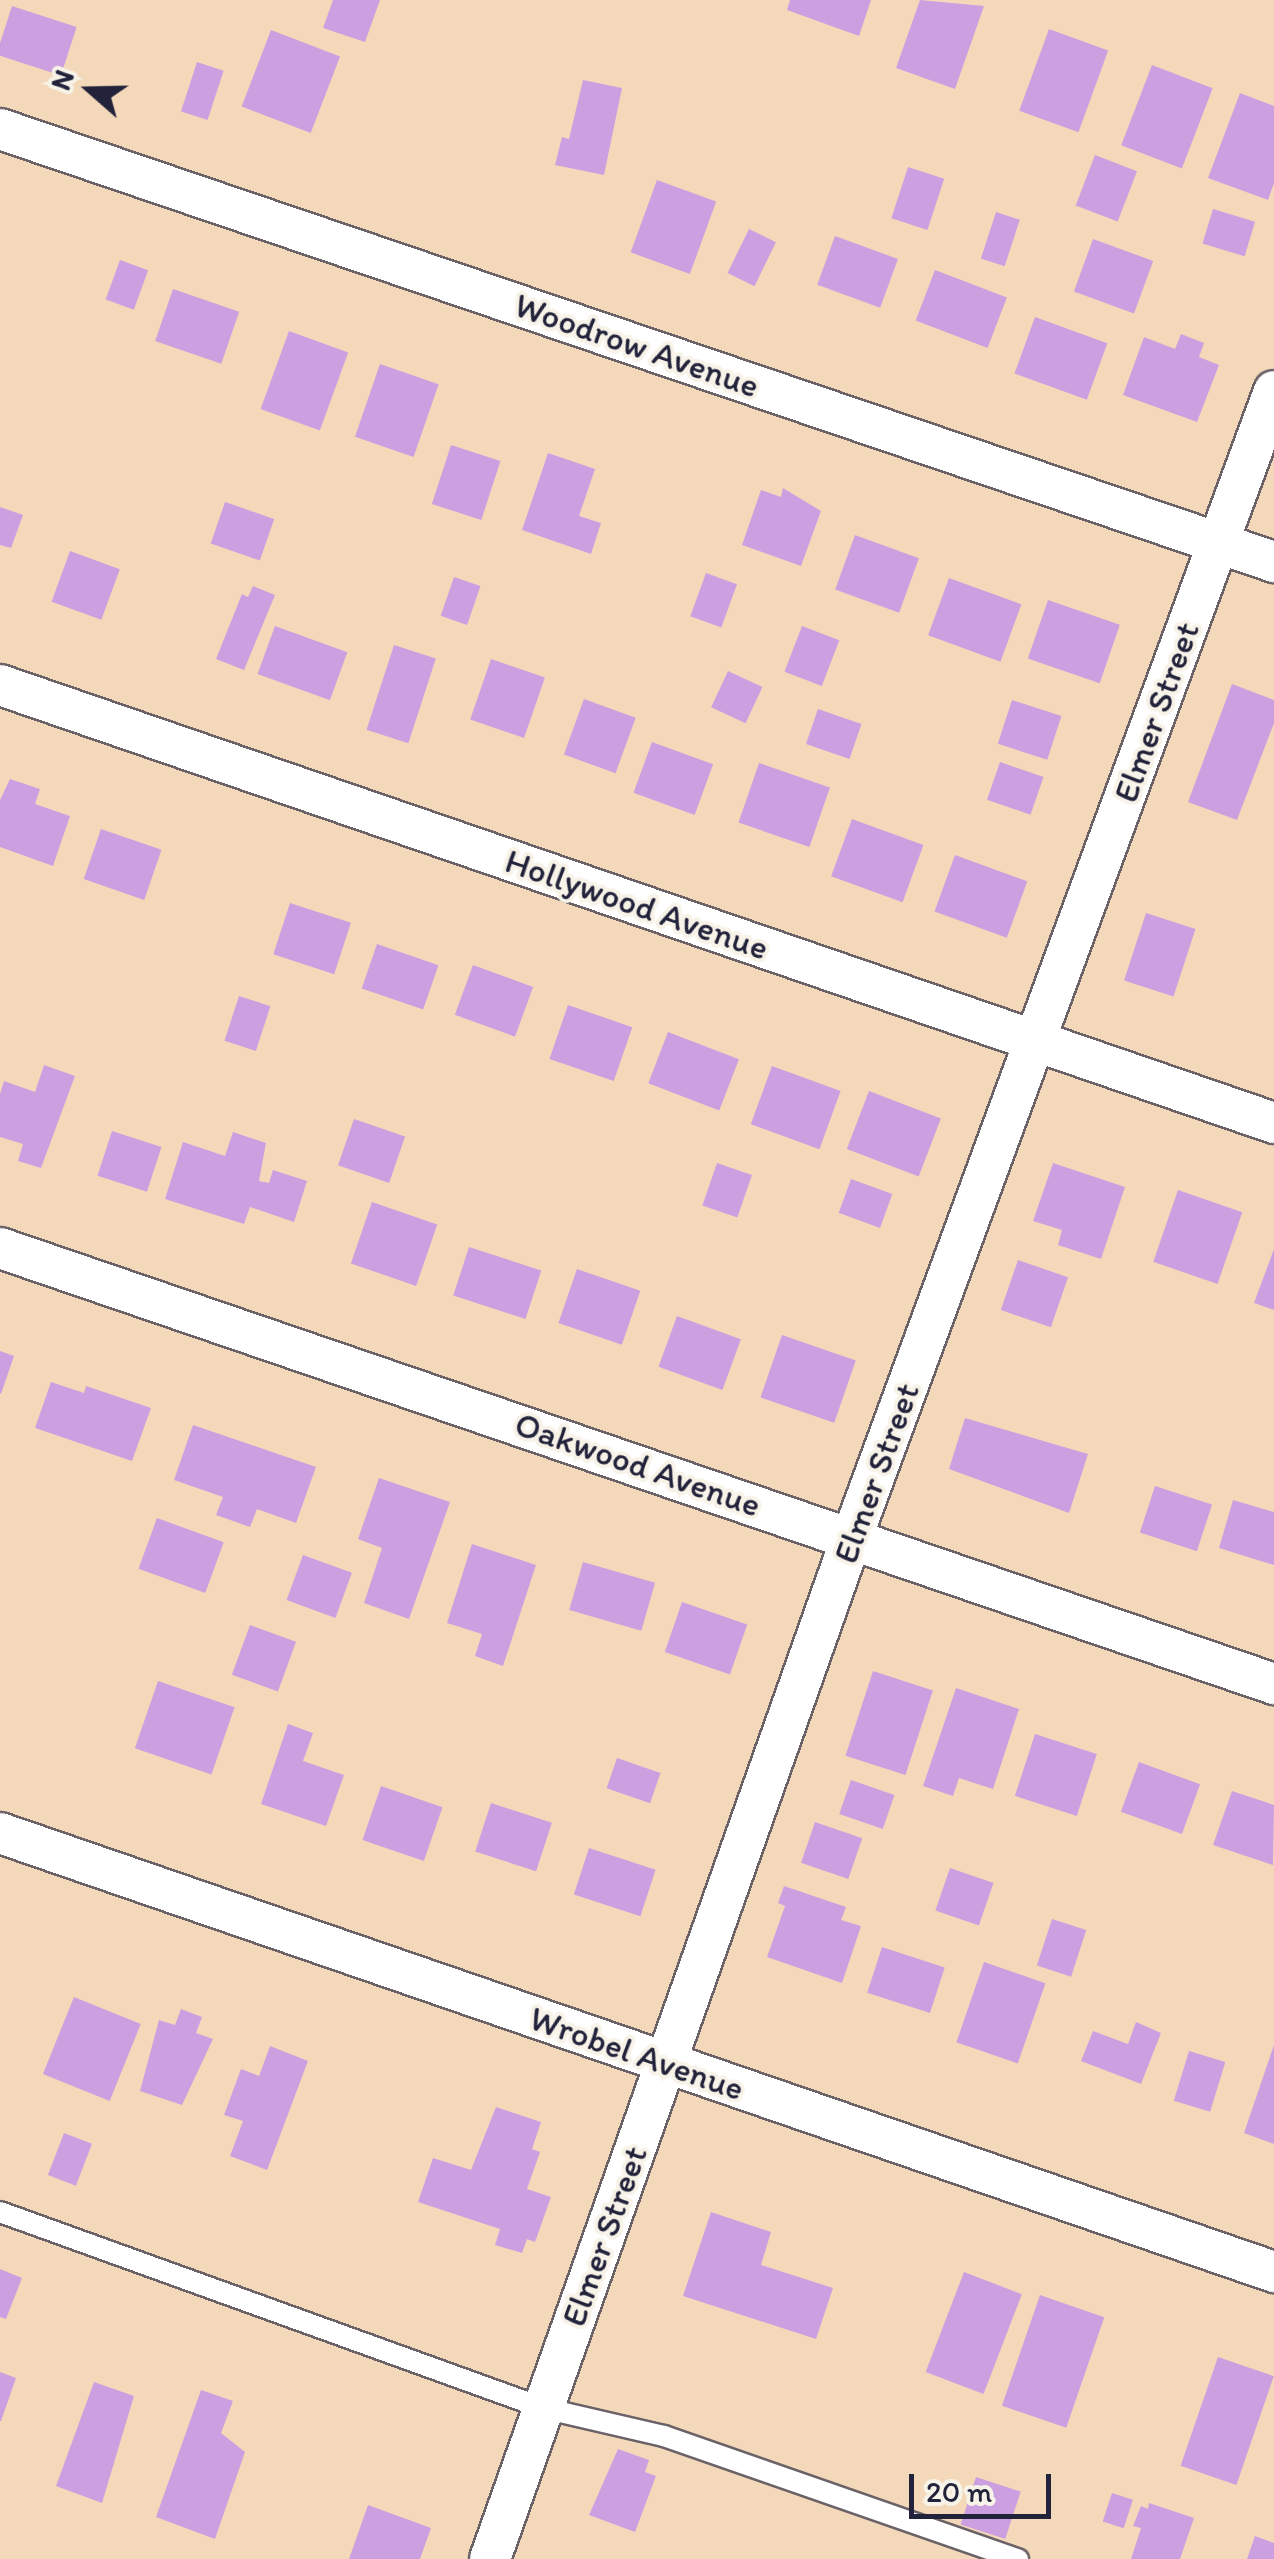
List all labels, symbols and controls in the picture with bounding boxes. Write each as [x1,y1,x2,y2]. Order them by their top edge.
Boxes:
north arrow [40,40,140,140]
text: N [43,65,81,94]
street label: Woodrow Avenue [509,283,765,407]
street label: Elmer Street [1104,616,1208,808]
street label: Hollywood Avenue [501,840,773,968]
street label: Elmer Street [824,1377,928,1569]
street label: Oakwood Avenue [510,1402,766,1526]
street label: Wrobel Avenue [524,1997,750,2109]
street label: Elmer Street [552,2140,656,2332]
scale bar [914,2454,1056,2516]
text: 20 m [926,2473,992,2510]

